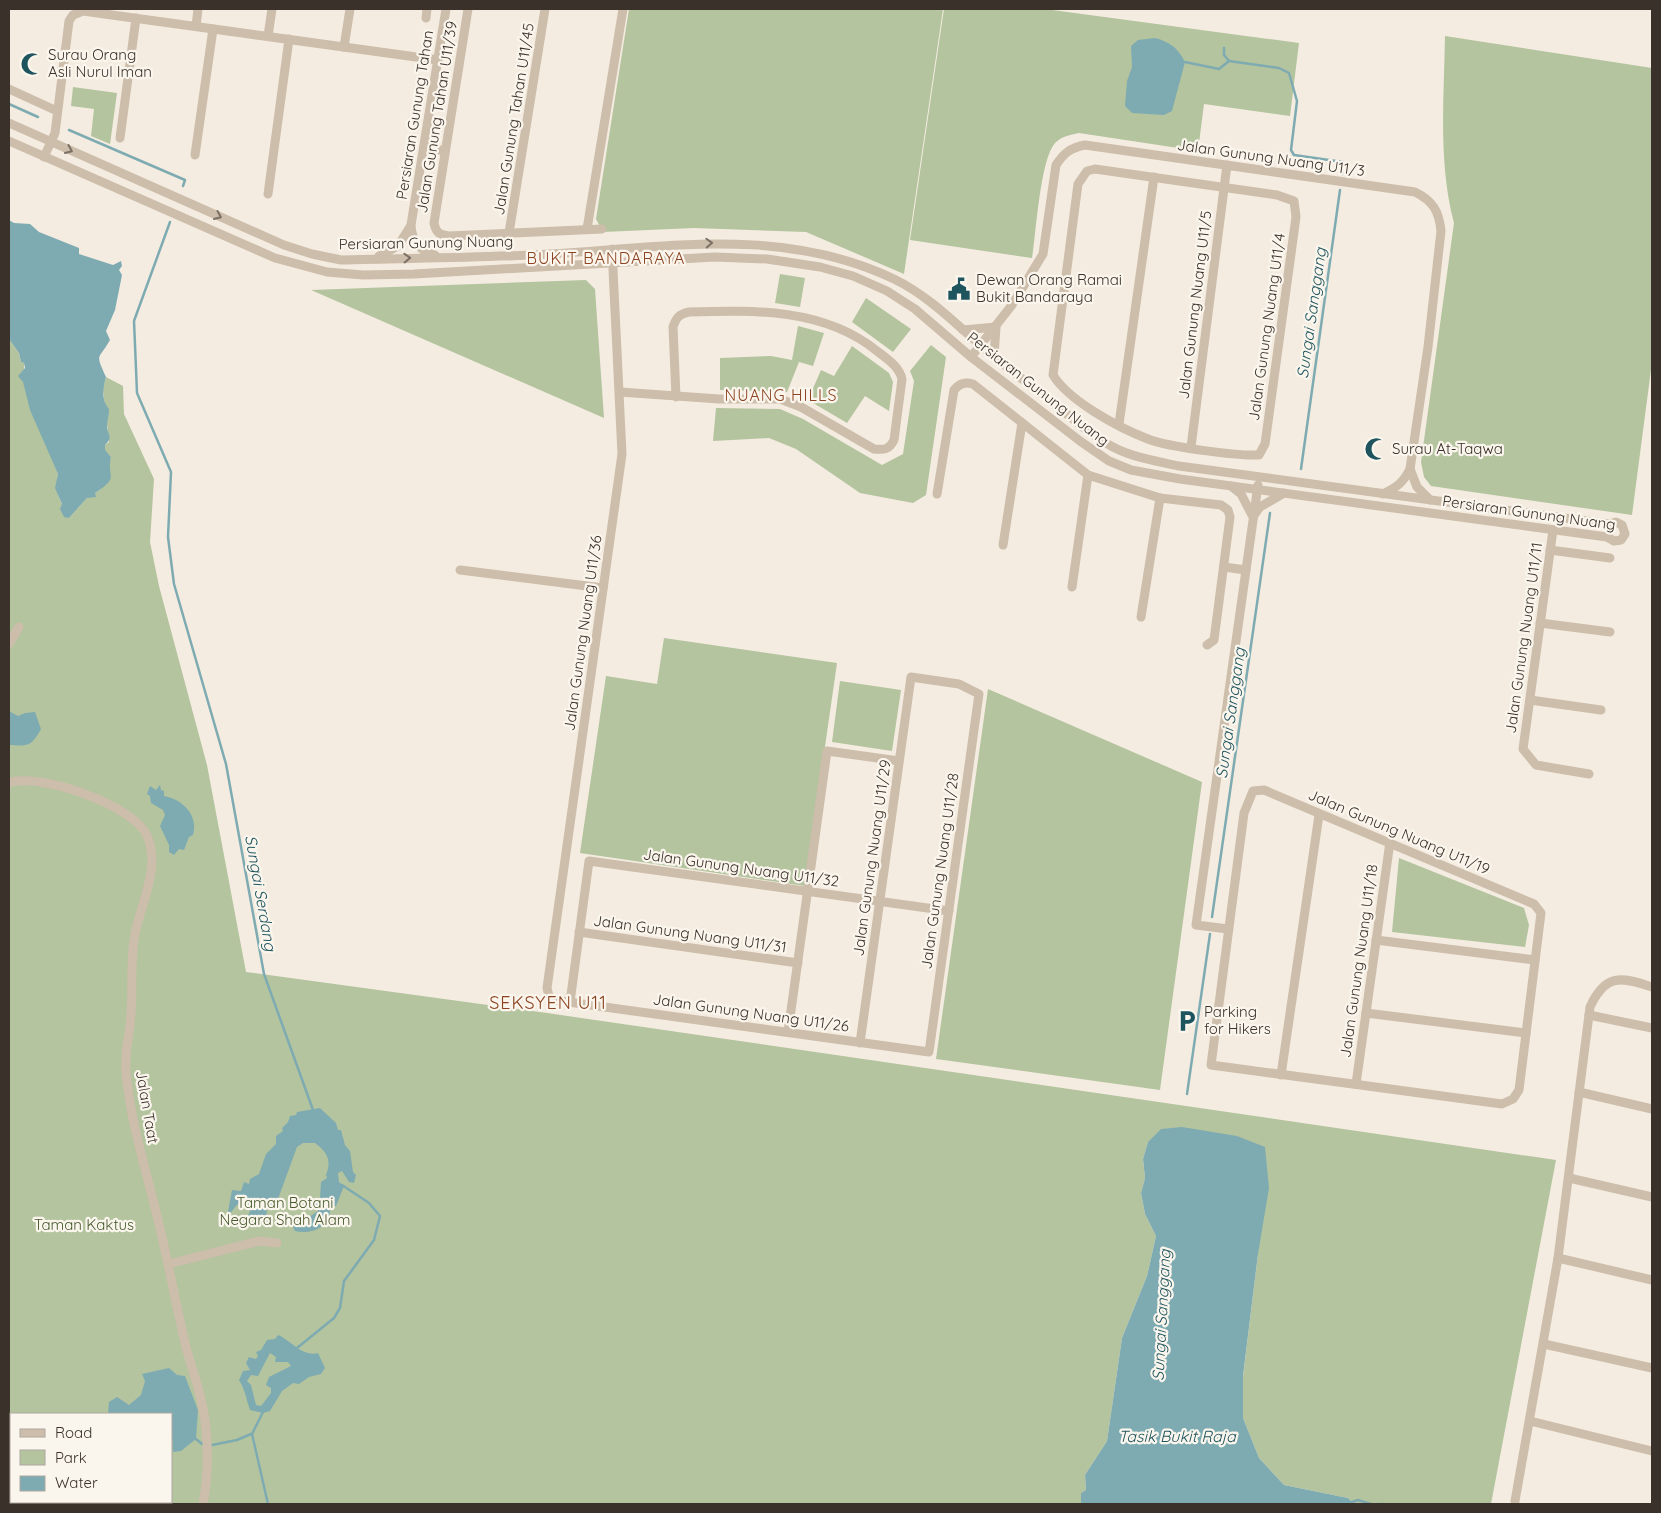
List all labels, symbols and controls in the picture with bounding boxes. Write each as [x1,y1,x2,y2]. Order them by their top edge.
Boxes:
street label: Jalan Gunung Tahan U11/39 [412,20,461,214]
street label: Jalan Gunung Tahan U11/45 [489,22,538,216]
street label: Persiaran Gunung Tahan [392,29,437,201]
place label: Surau Orang Asli Nurul Iman [48,45,152,81]
mosque icon: Surau Orang Asli Nurul Iman [19,51,45,77]
street label: Jalan Gunung Nuang U11/3 [1176,135,1366,180]
one-way arrow [64,144,73,155]
one-way arrow [213,209,222,220]
street label: Jalan Gunung Nuang U11/5 [1174,210,1215,400]
street label: Persiaran Gunung Nuang [338,231,513,254]
street label: Jalan Gunung Nuang U11/4 [1244,232,1289,422]
one-way arrow [706,238,714,249]
water label: Sungai Sanggang [1292,246,1330,380]
district label: BUKIT BANDARAYA [527,248,685,268]
one-way arrow [404,253,412,263]
place label: Dewan Orang Ramai Bukit Bandaraya [976,270,1122,306]
public building icon: Dewan Orang Ramai Bukit Bandaraya [946,276,972,302]
street label: Persiaran Gunung Nuang [964,327,1113,450]
district label: NUANG HILLS [725,385,837,405]
mosque icon: Surau At-Taqwa [1363,436,1389,462]
place label: Surau At-Taqwa [1392,439,1503,458]
street label: Persiaran Gunung Nuang [1441,491,1617,534]
street label: Jalan Gunung Nuang U11/36 [559,534,606,732]
street label: Jalan Gunung Nuang U11/11 [1501,541,1546,735]
water label: Sungai Sanggang [1211,646,1249,780]
street label: Jalan Gunung Nuang U11/29 [848,758,895,957]
street label: Jalan Gunung Nuang U11/28 [916,772,963,970]
street label: Jalan Gunung Nuang U11/19 [1306,785,1493,878]
water label: Sungai Serdang [241,834,281,953]
street label: Jalan Gunung Nuang U11/32 [642,844,840,891]
street label: Jalan Gunung Nuang U11/18 [1336,863,1381,1059]
street label: Jalan Gunung Nuang U11/31 [592,911,788,956]
street label: Jalan Gunung Nuang U11/26 [652,989,850,1036]
district label: SEKSYEN U11 [489,991,607,1014]
place label: Parking for Hikers [1204,1002,1271,1038]
parking icon: Parking for Hikers [1174,1008,1200,1034]
street label: Jalan Taat [132,1069,163,1145]
park label: Taman Botani Negara Shah Alam [219,1193,351,1229]
park label: Taman Kaktus [34,1215,134,1234]
water label: Sungai Sanggang [1148,1248,1174,1381]
legend [10,1413,172,1503]
text: Road [55,1423,92,1442]
water label: Tasik Bukit Raja [1118,1426,1237,1446]
text: Park [55,1448,87,1467]
text: Water [55,1473,98,1492]

